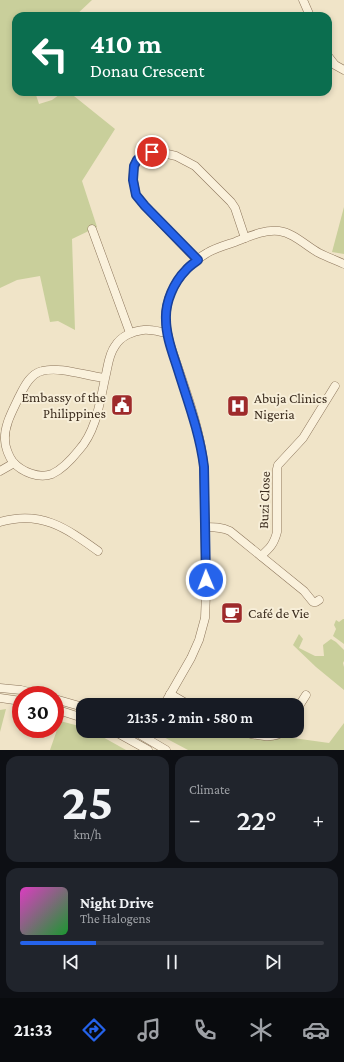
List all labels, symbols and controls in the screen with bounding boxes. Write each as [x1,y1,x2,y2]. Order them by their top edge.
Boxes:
icon: left [24,28,76,80]
text: 410 m [90,28,162,59]
text: Donau Crescent [90,61,204,81]
pin [135,135,169,169]
icon: arrive [141,141,163,163]
place label: Embassy of the Philippines [21,389,106,421]
place label: Abuja Clinics Nigeria [254,390,327,422]
public building icon: Embassy of the Philippines [109,392,135,418]
hospital icon: Abuja Clinics Nigeria [225,393,251,419]
street label: Buzi Close [255,471,273,529]
position arrow [185,559,227,601]
cafe icon: Café de Vie [219,600,245,626]
place label: Café de Vie [248,605,309,621]
speed limit sign: 30 [12,686,64,738]
text: 21:35 · 2 min · 580 m [127,710,253,726]
text: 25 [62,772,114,830]
text: Climate [189,782,230,797]
text: 22° [236,803,277,836]
text: − [189,807,201,832]
text: + [312,807,324,832]
text: km/h [73,827,102,842]
text: Night Drive [80,895,154,911]
text: The Halogens [80,911,151,926]
icon: previous [60,951,82,973]
icon: pause [161,951,183,973]
icon: next [262,951,284,973]
icon: directions [80,1016,108,1044]
icon: music [135,1016,163,1044]
icon: phone [191,1016,219,1044]
icon: climate [247,1016,275,1044]
icon: car [302,1016,330,1044]
text: 21:33 [14,1020,52,1040]

